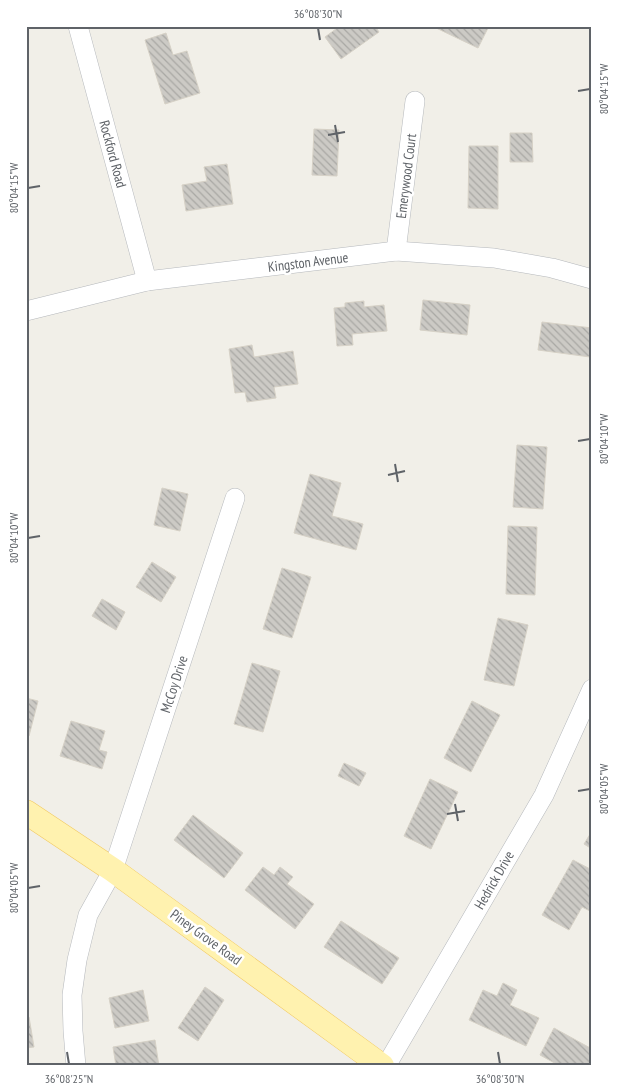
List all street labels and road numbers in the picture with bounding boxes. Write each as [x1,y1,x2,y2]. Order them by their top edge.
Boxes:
street label: Rockford Road [95,118,131,190]
street label: Emerywood Court [392,132,420,220]
street label: Kingston Avenue [267,248,349,276]
street label: McCoy Drive [156,653,192,715]
street label: Hedrick Drive [470,847,518,913]
street label: Piney Grove Road [167,905,245,969]

